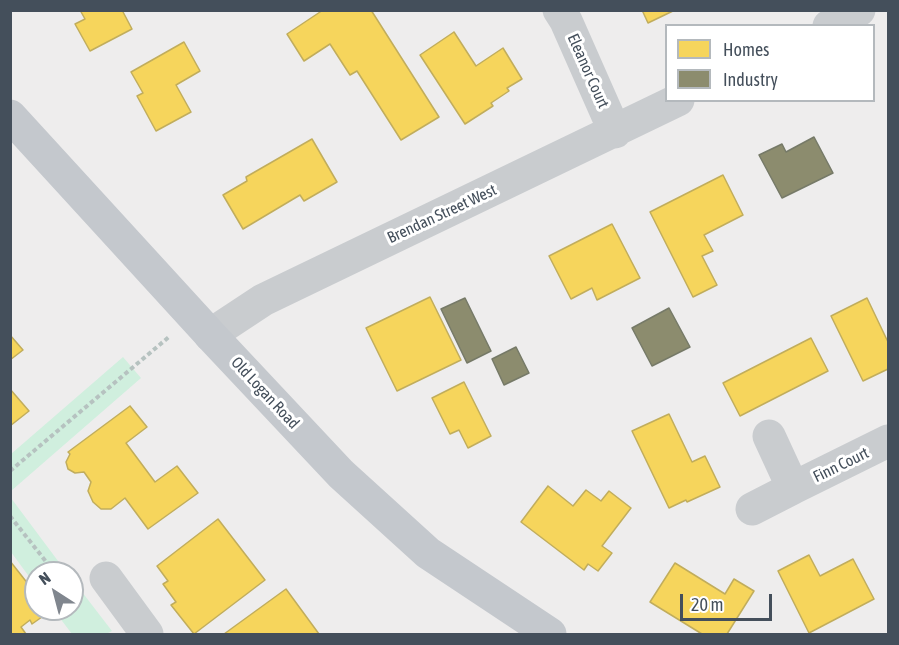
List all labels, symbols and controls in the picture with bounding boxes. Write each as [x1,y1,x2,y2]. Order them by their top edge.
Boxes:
legend [665,24,875,102]
street label: Eleanor Court [563,31,613,111]
text: Homes [723,39,769,60]
text: Industry [723,69,778,90]
street label: Brendan Street West [384,180,500,248]
street label: Old Logan Road [227,353,303,433]
street label: Finn Court [810,443,872,487]
north arrow [24,561,84,621]
text: N [35,568,54,588]
scale bar [683,582,774,620]
text: 20 m [691,594,723,615]

